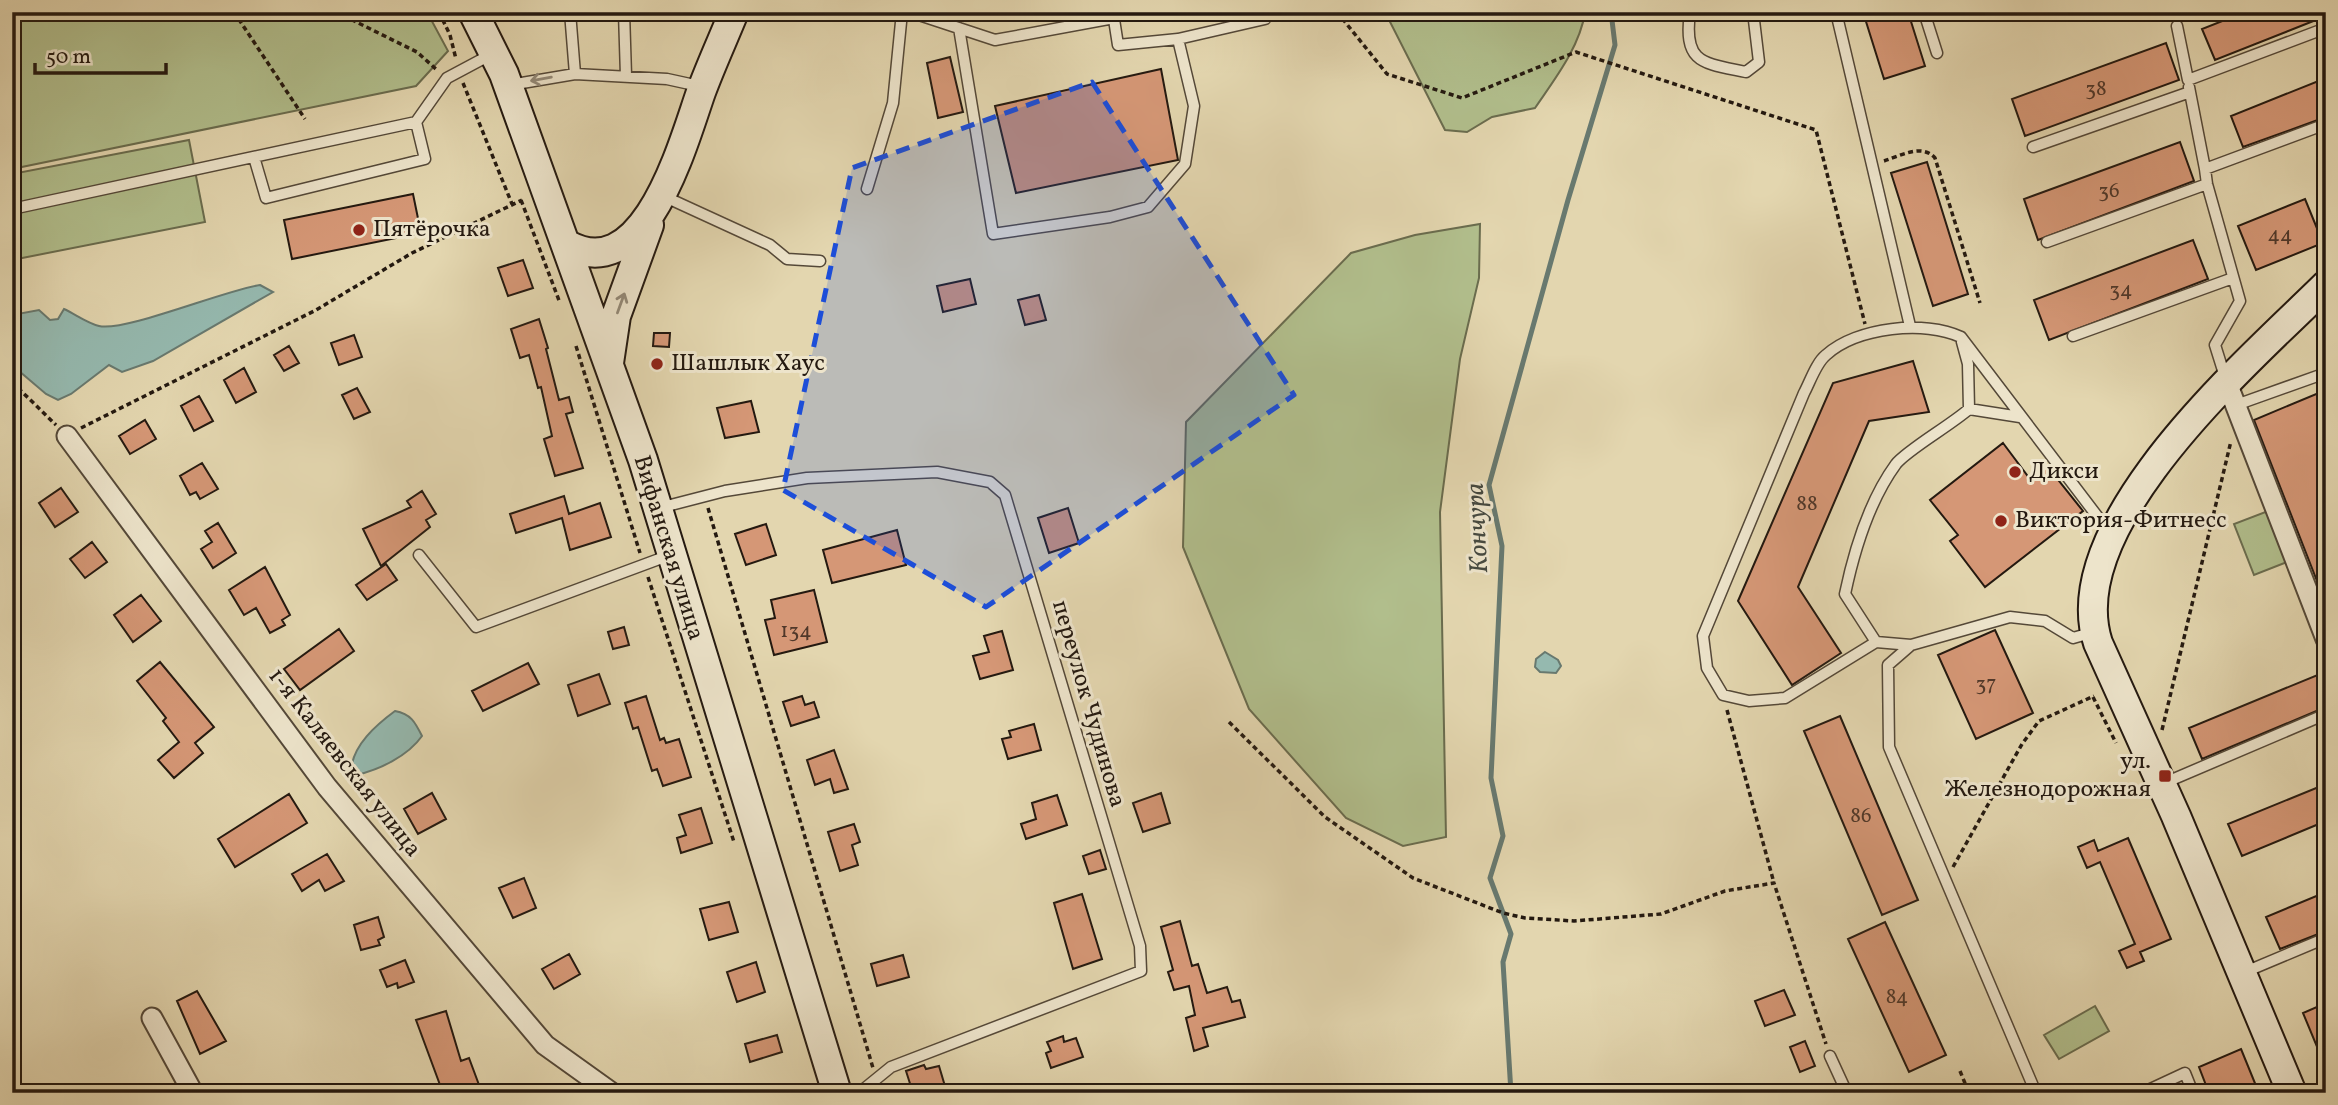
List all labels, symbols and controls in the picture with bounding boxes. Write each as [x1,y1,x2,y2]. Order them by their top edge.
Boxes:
scale bar [35,32,166,76]
text: 50 m [46,43,91,72]
one-way arrow [530,73,553,86]
house number: 38 [2085,75,2107,104]
house number: 36 [2098,177,2120,206]
place label: Пятёрочка [373,213,491,247]
house number: 44 [2267,221,2293,250]
marker: Пятёрочка [351,222,367,238]
house number: 34 [2109,276,2133,305]
one-way arrow [616,292,628,314]
place label: Шашлык Хаус [671,347,825,381]
marker: Шашлык Хаус [649,356,665,372]
street label: Вифанская улица [624,451,712,645]
place label: Дикси [2029,455,2099,489]
marker: Дикси [2007,464,2023,480]
water label: Кончура [1458,482,1498,574]
house number: 88 [1796,490,1818,519]
place label: Виктория-Фитнесс [2015,504,2227,538]
marker: Виктория-Фитнесс [1993,513,2009,529]
street label: переулок Чудинова [1042,596,1134,812]
house number: 134 [780,617,812,646]
street label: 1-я Каляевская улица [259,661,429,865]
house number: 37 [1976,670,1996,699]
place label: ул. Железнодорожная [1944,745,2151,807]
marker: ул. Железнодорожная [2157,768,2173,784]
house number: 86 [1850,802,1872,831]
house number: 84 [1886,983,1908,1012]

